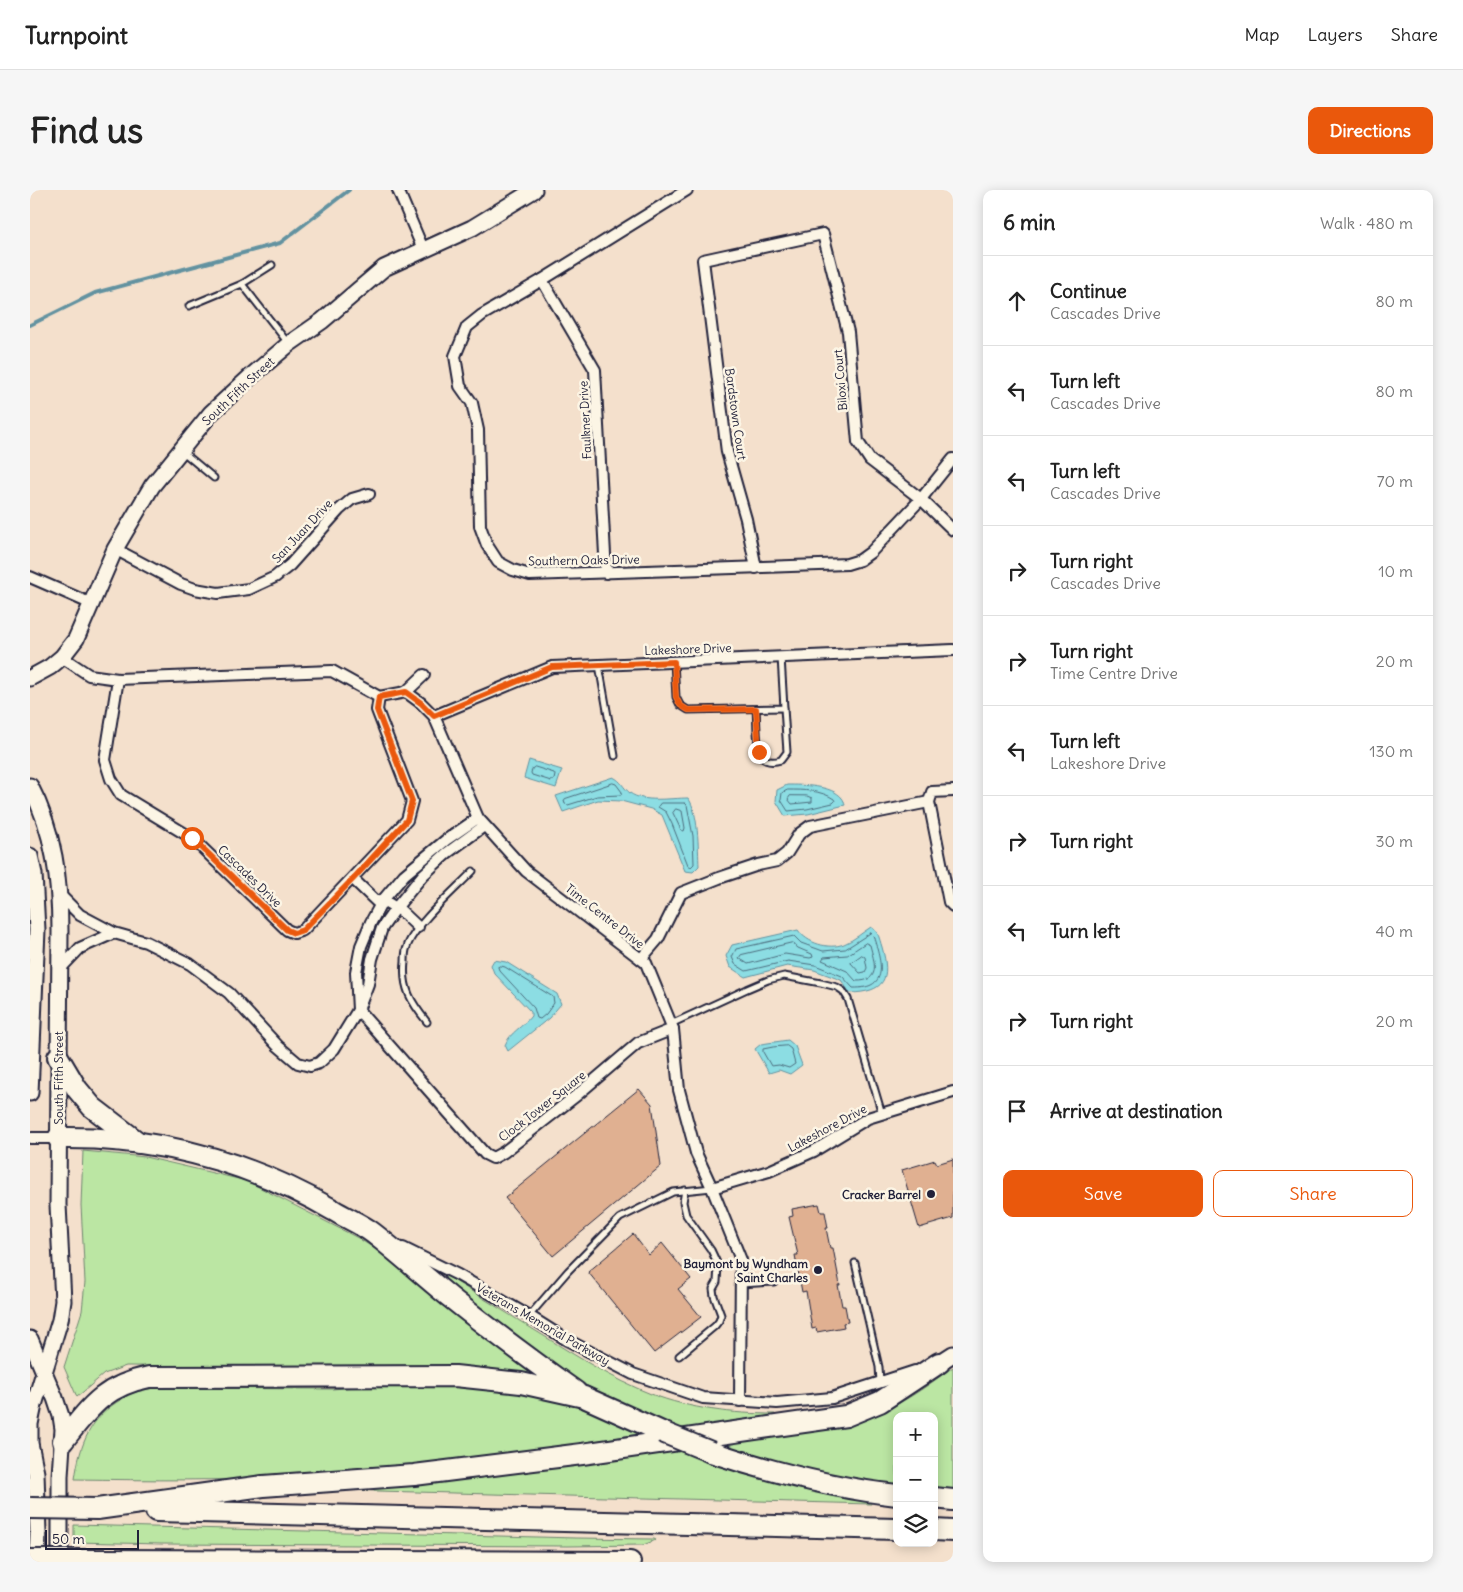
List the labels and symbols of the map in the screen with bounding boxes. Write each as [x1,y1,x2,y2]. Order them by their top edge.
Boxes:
street label: Biloxi Court [830,349,850,411]
street label: South Fifth Street [199,354,277,428]
street label: Bardstown Court [722,367,750,461]
street label: Faulkner Drive [575,380,595,460]
street label: San Juan Drive [269,496,335,566]
street label: Southern Oaks Drive [528,552,640,568]
street label: Lakeshore Drive [644,640,732,658]
route end [748,741,771,764]
route start [181,827,204,850]
street label: Cascades Drive [215,842,285,910]
street label: Time Centre Drive [563,881,647,951]
street label: South Fifth Street [51,1031,66,1125]
street label: Clock Tower Square [495,1067,589,1145]
street label: Lakeshore Drive [785,1101,869,1155]
place label: Cracker Barrel [842,1187,921,1202]
marker: Cracker Barrel [925,1188,937,1200]
place label: Baymont by Wyndham Saint Charles [683,1256,809,1285]
marker: Baymont by Wyndham Saint Charles [812,1264,824,1276]
street label: Veterans Memorial Parkway [473,1280,613,1368]
scale bar [45,1527,139,1550]

